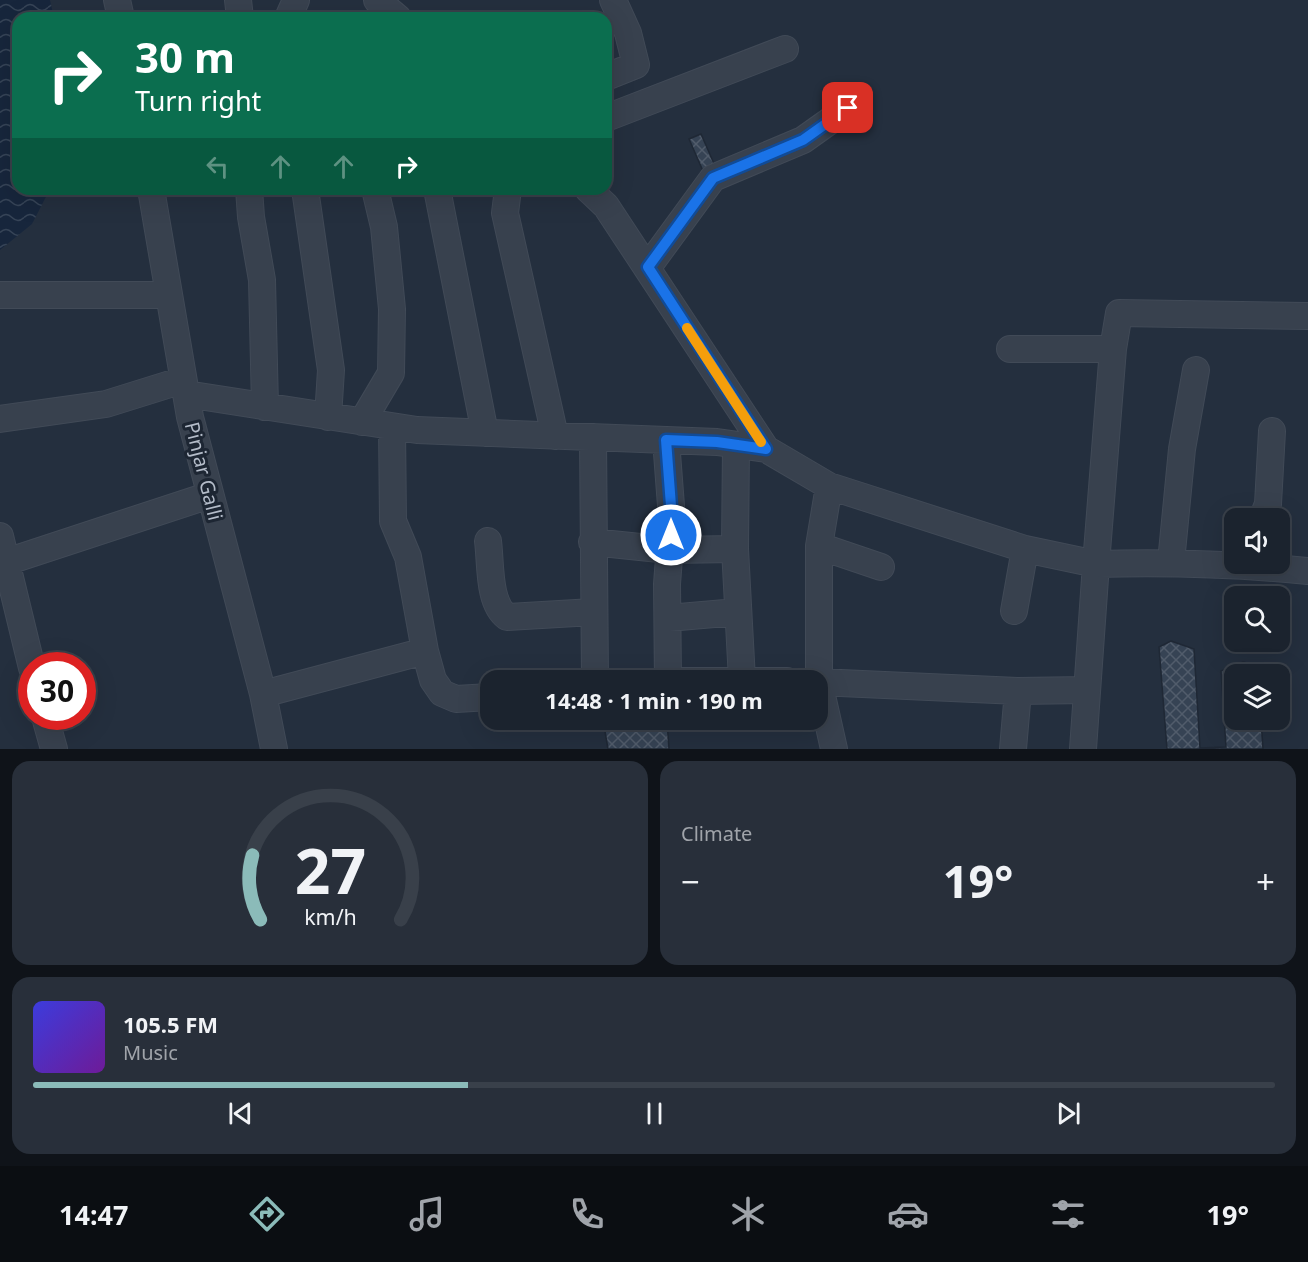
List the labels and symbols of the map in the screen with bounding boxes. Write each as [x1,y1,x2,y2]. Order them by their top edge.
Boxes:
pin [822,82,873,133]
street label: Pinjar Galli [179,419,229,523]
position arrow [639,503,703,567]
speed limit sign: 30 [18,652,96,730]

